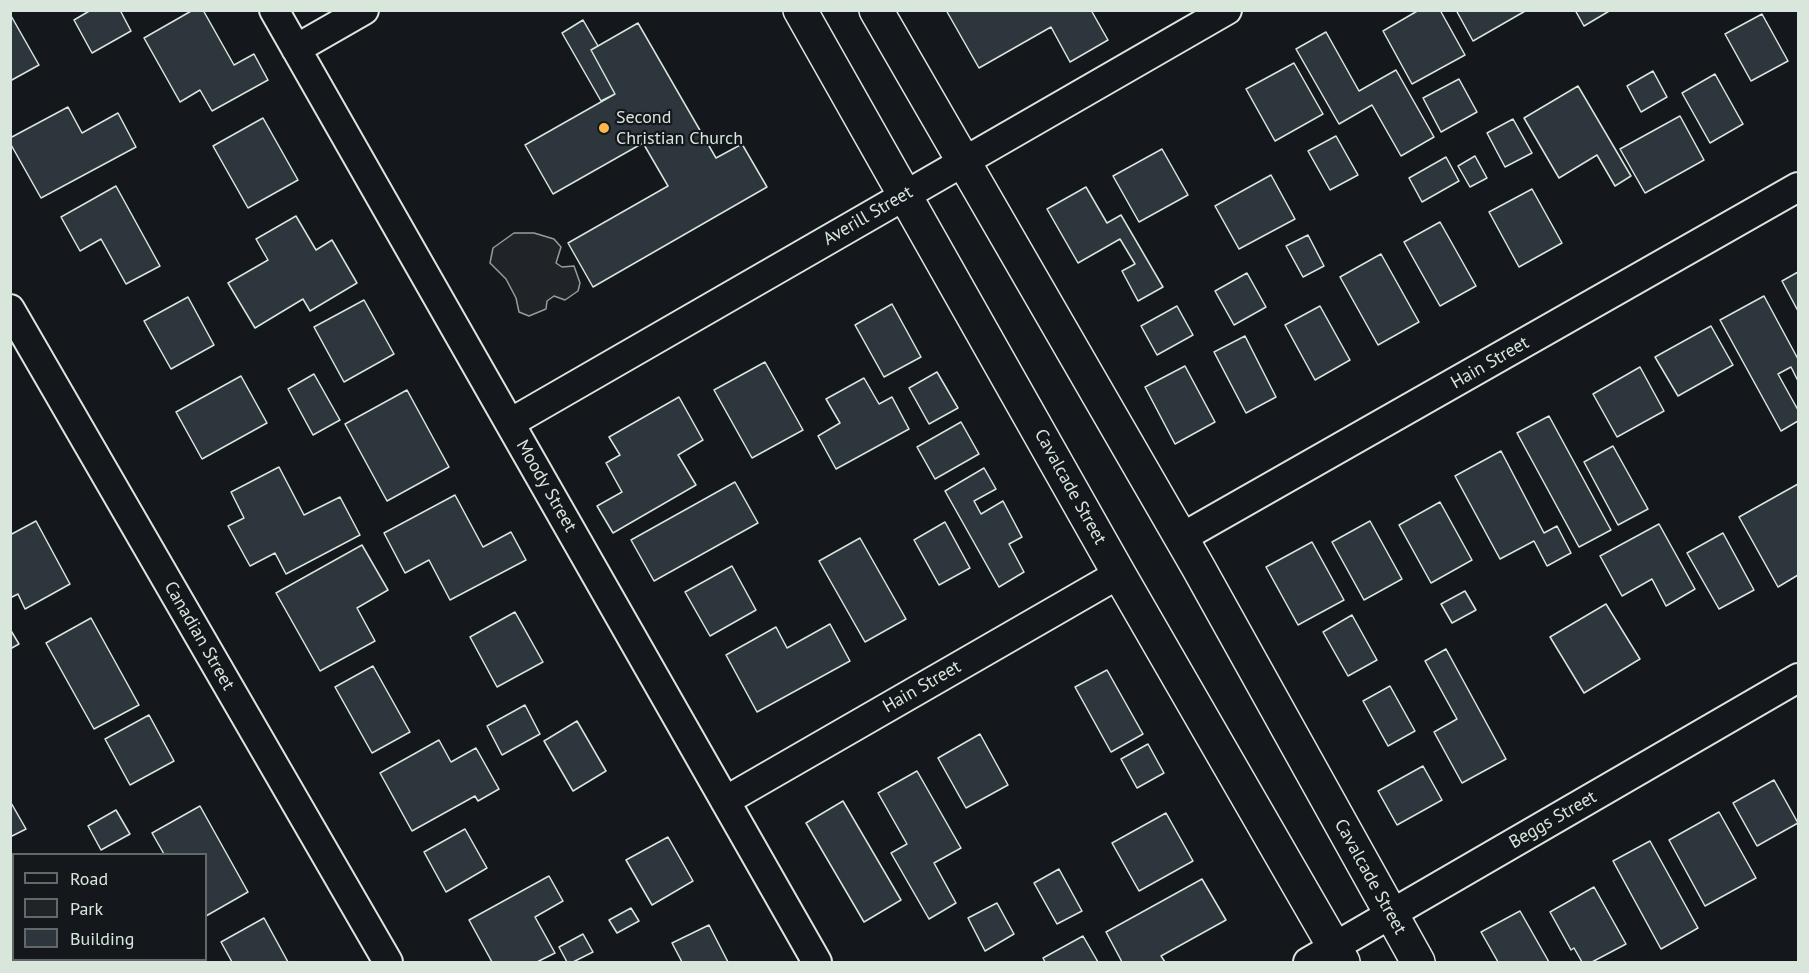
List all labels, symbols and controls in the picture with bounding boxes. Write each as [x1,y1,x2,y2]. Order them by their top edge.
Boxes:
place label: Second Christian Church [616,107,743,150]
marker: Second Christian Church [597,121,611,135]
street label: Averill Street [819,182,917,250]
street label: Hain Street [1447,332,1533,394]
street label: Cavalcade Street [1029,426,1111,548]
street label: Moody Street [511,436,581,536]
street label: Canadian Street [159,578,239,694]
street label: Hain Street [879,656,965,718]
street label: Beggs Street [1506,786,1600,854]
street label: Cavalcade Street [1329,816,1411,938]
legend [12,853,207,961]
text: Road [70,867,108,890]
text: Park [70,897,103,920]
text: Building [70,927,134,950]

